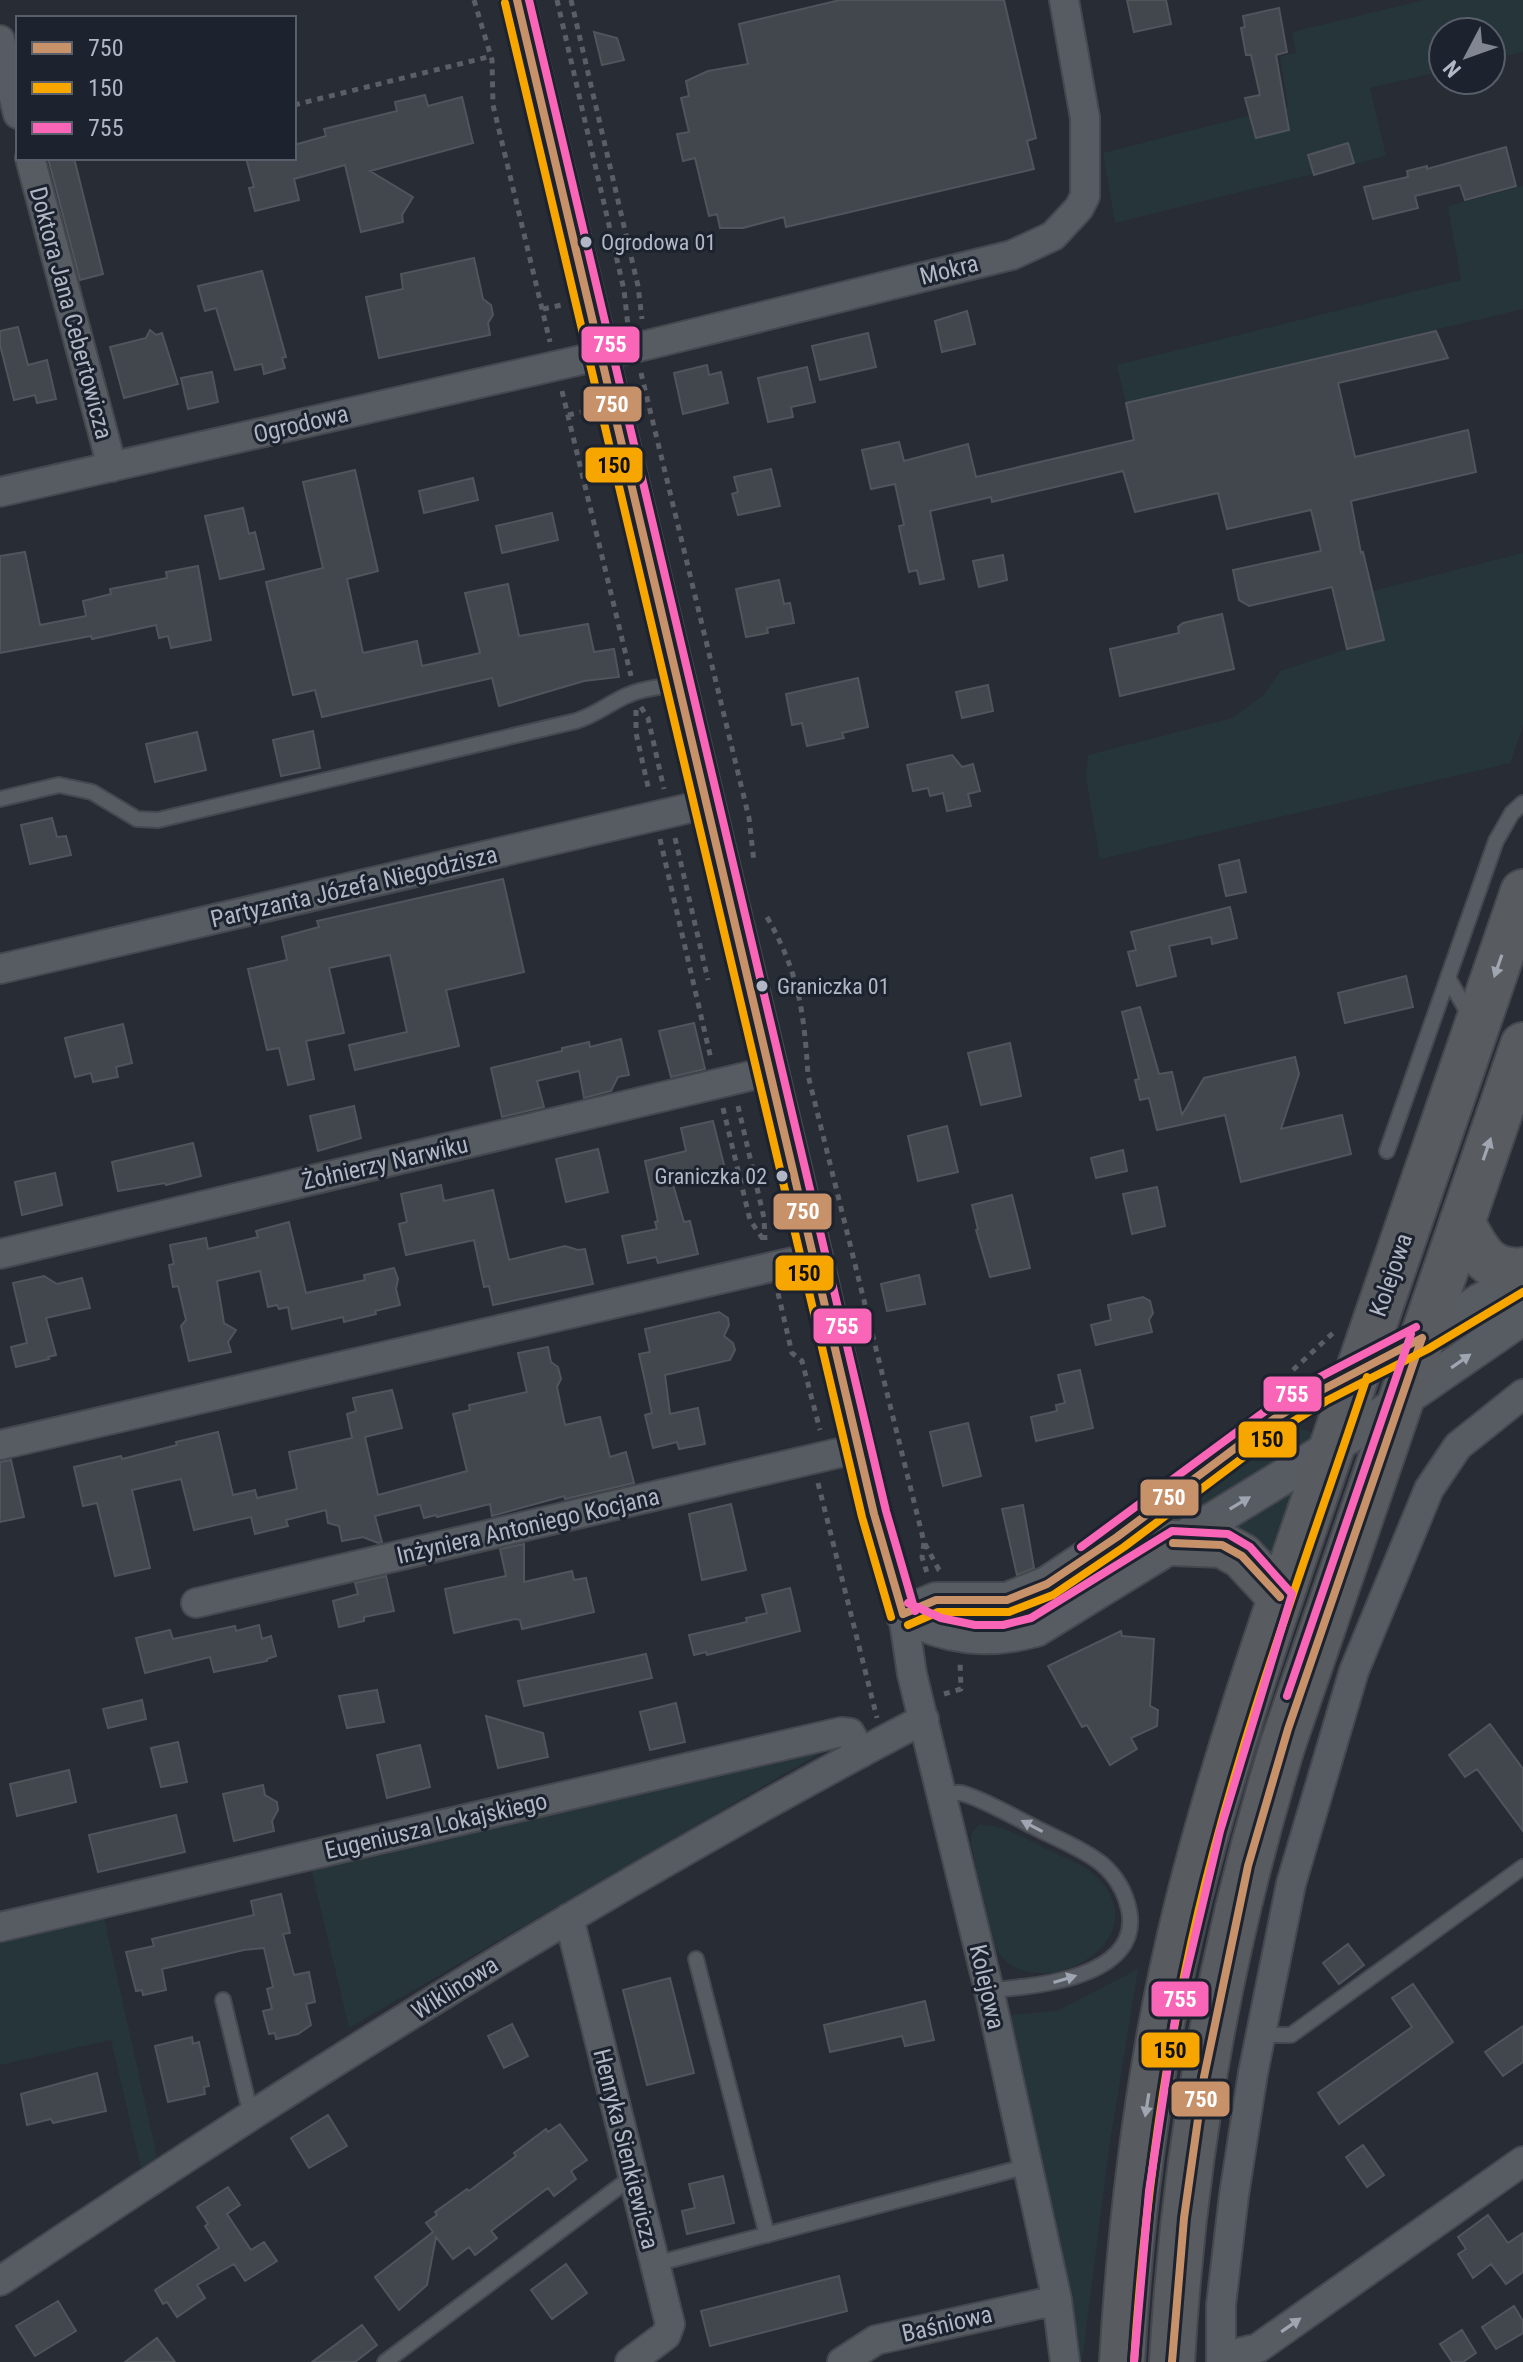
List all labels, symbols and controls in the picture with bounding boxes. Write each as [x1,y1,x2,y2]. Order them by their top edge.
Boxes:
legend [16,16,296,160]
north arrow [1427,16,1507,96]
text: 750 [88,34,124,62]
text: N [1438,56,1466,82]
text: 150 [88,74,124,102]
text: 755 [88,114,124,142]
street label: Doktora Jana Cebertowicza [24,184,118,442]
place label: Ogrodowa 01 [601,230,716,255]
marker: Ogrodowa 01 [578,234,594,250]
street label: Mokra [917,249,981,291]
line badge: 755 [580,325,641,364]
text: 755 [593,332,627,357]
line badge: 750 [582,385,643,423]
text: 750 [595,392,629,417]
street label: Ogrodowa [251,400,351,448]
line badge: 150 [584,446,644,484]
text: 150 [597,453,631,478]
street label: Partyzanta Józefa Niegodzisza [208,840,500,934]
one-way arrow [1491,954,1503,978]
place label: Graniczka 01 [777,974,890,999]
marker: Graniczka 01 [754,978,770,994]
street label: Żołnierzy Narwiku [299,1130,471,1196]
one-way arrow [1482,1136,1494,1160]
place label: Graniczka 02 [654,1164,767,1189]
marker: Graniczka 02 [774,1168,790,1184]
line badge: 750 [772,1192,833,1231]
text: 750 [786,1199,820,1224]
street label: Kolejowa [1364,1230,1418,1320]
line badge: 150 [774,1254,835,1292]
text: 150 [787,1261,821,1286]
line badge: 755 [812,1307,873,1345]
text: 755 [825,1314,859,1339]
one-way arrow [1450,1354,1471,1369]
line badge: 755 [1262,1375,1323,1413]
text: 755 [1275,1382,1309,1407]
line badge: 150 [1237,1420,1298,1459]
text: 150 [1250,1427,1284,1452]
line badge: 750 [1139,1478,1200,1517]
street label: Inżyniera Antoniego Kocjana [394,1482,662,1570]
text: 750 [1152,1485,1186,1510]
one-way arrow [1229,1496,1251,1510]
street label: Eugeniusza Lokajskiego [322,1787,550,1865]
one-way arrow [1021,1820,1043,1834]
street label: Kolejowa [964,1942,1010,2032]
street label: Wiklinowa [407,1951,503,2025]
one-way arrow [1054,1972,1078,1985]
line badge: 755 [1150,1980,1210,2018]
text: 755 [1163,1987,1197,2012]
line badge: 150 [1140,2031,1201,2069]
text: 150 [1153,2038,1187,2063]
street label: Henryka Sienkiewicza [588,2046,664,2252]
line badge: 750 [1170,2080,1231,2118]
text: 750 [1184,2087,1218,2112]
one-way arrow [1141,2093,1153,2118]
street label: Baśniowa [899,2300,995,2348]
one-way arrow [1280,2318,1301,2333]

